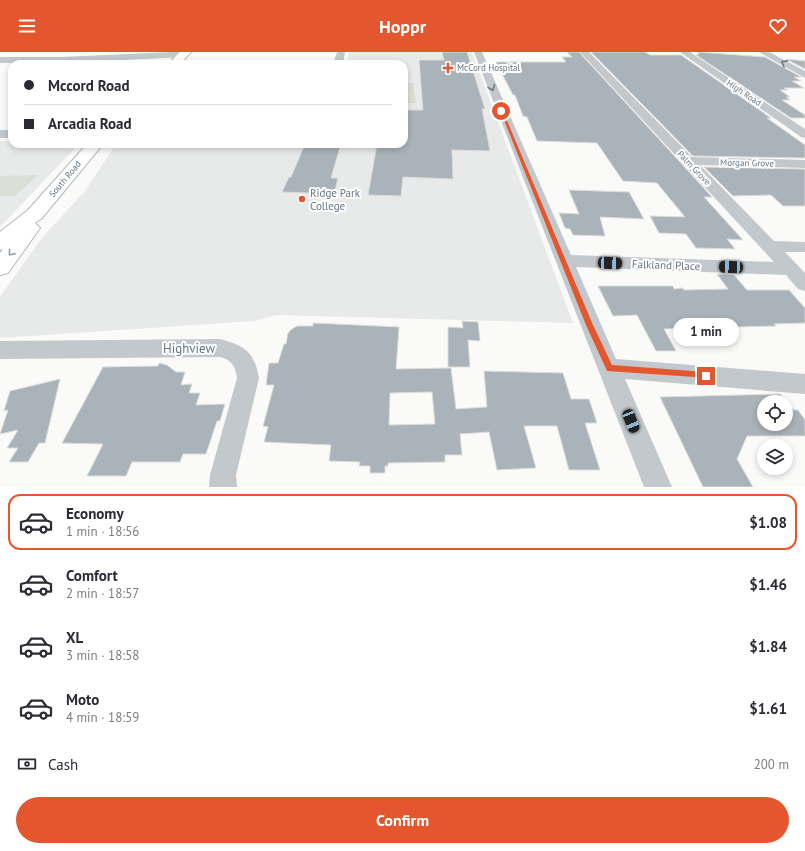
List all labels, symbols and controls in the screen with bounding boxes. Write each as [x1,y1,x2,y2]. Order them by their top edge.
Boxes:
icon: menu [16,15,38,37]
text: Hoppr [379,15,426,38]
icon: heart [767,15,789,37]
one-way arrow [781,61,788,68]
marker: McCord Hospital [442,62,454,74]
place label: McCord Hospital [457,62,521,73]
text: Mccord Road [48,76,130,95]
street label: High Road [725,77,764,108]
one-way arrow [488,85,496,92]
route start [492,102,510,120]
text: Arcadia Road [48,114,132,133]
street label: Palm Grove [675,148,714,187]
street label: Morgan Grove [720,157,774,168]
street label: South Road [46,158,83,199]
place label: Ridge Park College [310,186,361,213]
marker: Ridge Park College [297,194,307,204]
one-way arrow [9,249,16,256]
car [598,257,622,269]
street label: Falkland Place [632,257,701,273]
car [719,261,743,273]
callout: 1 min [673,318,739,346]
text: 1 min [690,323,722,340]
street label: Highview [163,340,215,357]
route end [697,367,715,385]
map controls [757,395,793,475]
button: locate [757,395,793,431]
car [621,408,641,434]
button: layers [757,439,793,475]
icon: car [18,504,54,540]
text: Economy [66,504,124,523]
text: $1.08 [749,513,787,532]
text: 1 min · 18:56 [66,523,139,540]
icon: car [18,566,54,602]
text: Comfort [66,566,118,585]
text: $1.46 [749,575,787,594]
text: 2 min · 18:57 [66,585,139,602]
icon: car [18,628,54,664]
text: XL [66,628,83,647]
text: $1.84 [749,637,787,656]
text: 3 min · 18:58 [66,647,139,664]
icon: car [18,690,54,726]
text: Moto [66,690,99,709]
text: $1.61 [749,699,787,718]
text: 4 min · 18:59 [66,709,139,726]
icon: cash [16,753,38,775]
text: Cash [48,755,78,774]
text: 200 m [754,756,789,773]
button: Confirm [16,797,789,843]

